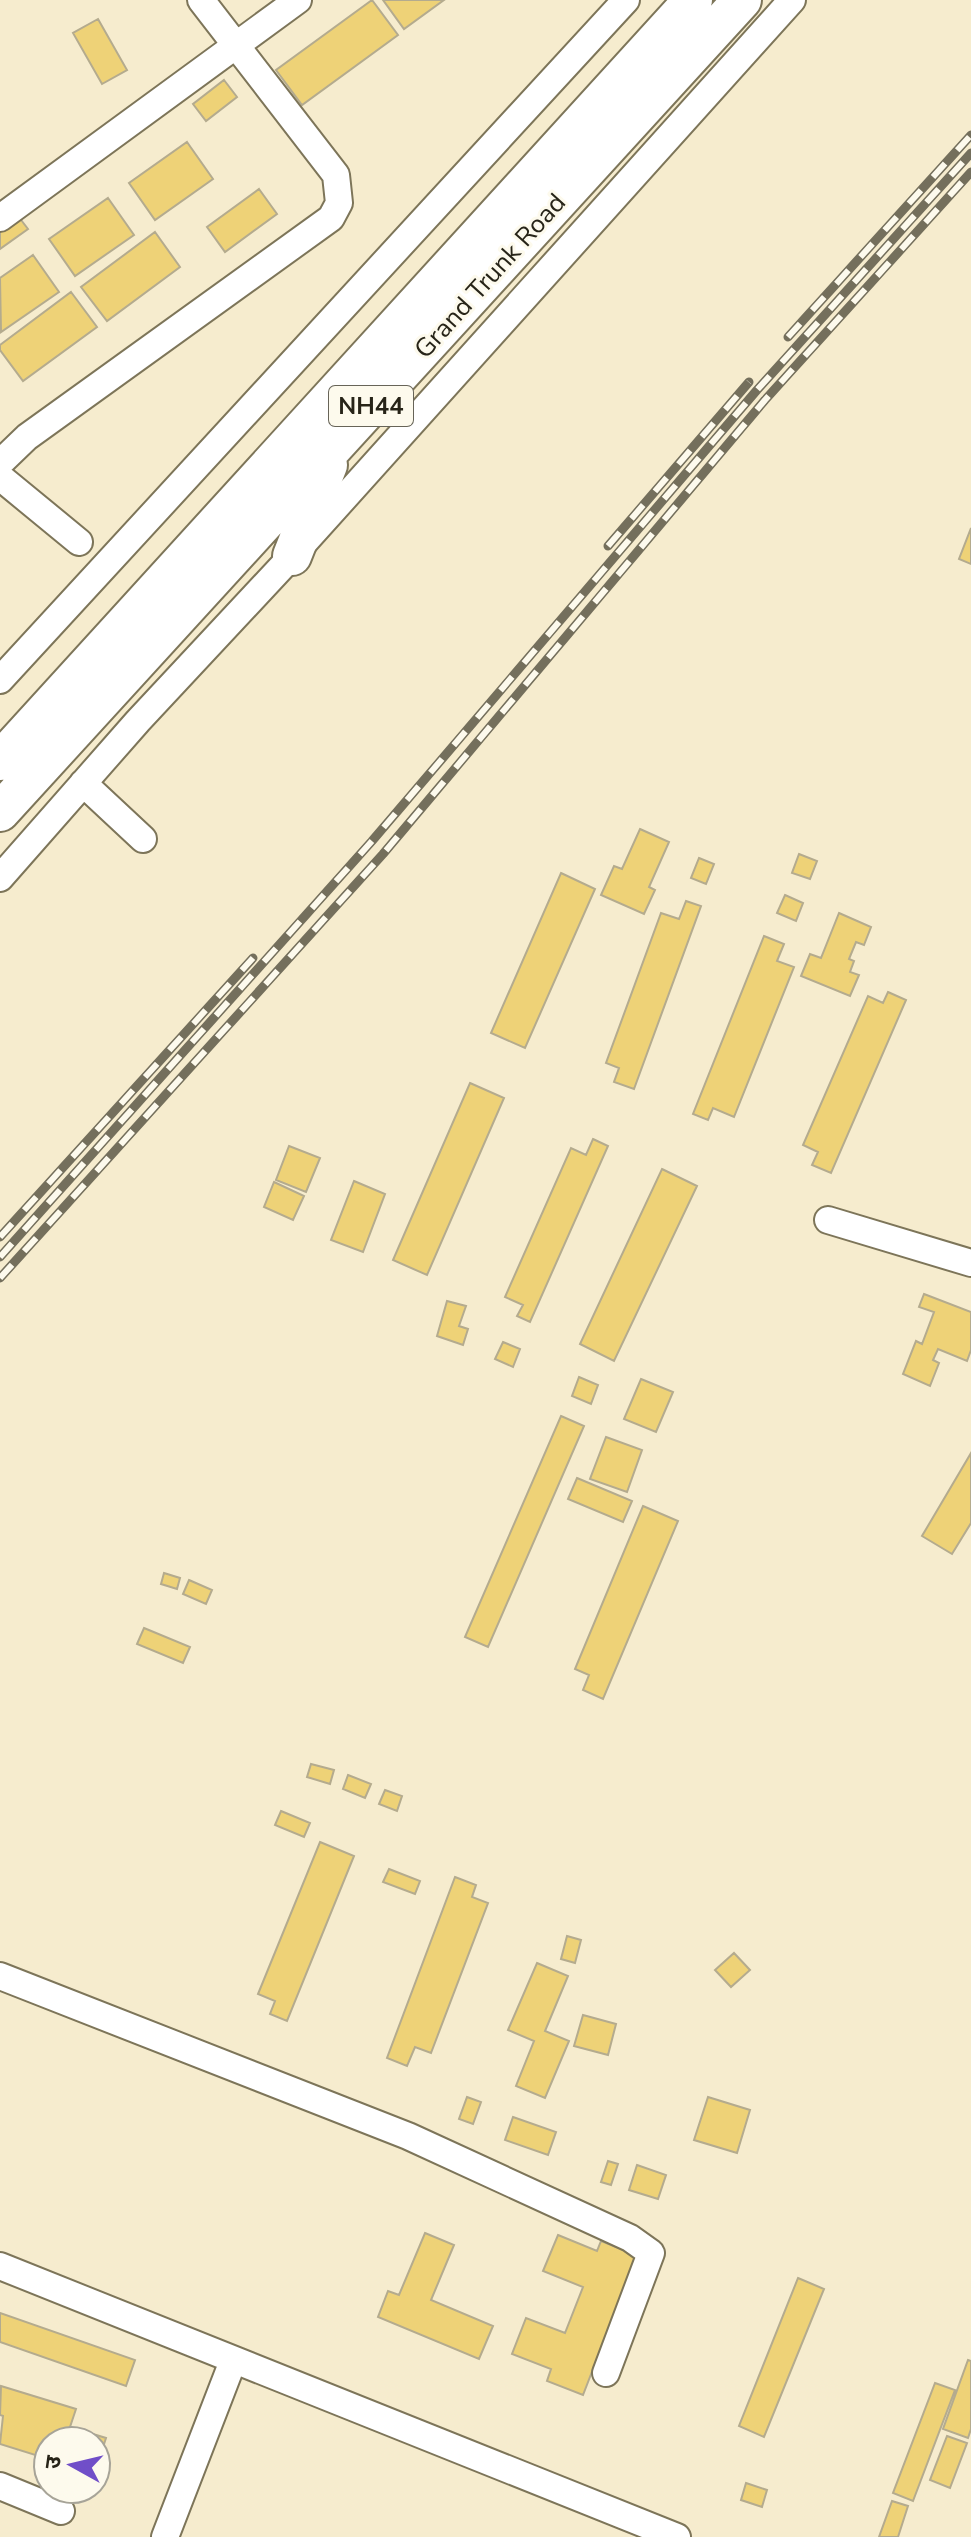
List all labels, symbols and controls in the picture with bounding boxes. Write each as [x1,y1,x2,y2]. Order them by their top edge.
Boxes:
street label: Grand Trunk Road [406,186,574,366]
road number: NH44 [329,386,413,426]
north arrow [32,2425,112,2505]
text: उ [37,2453,69,2471]

